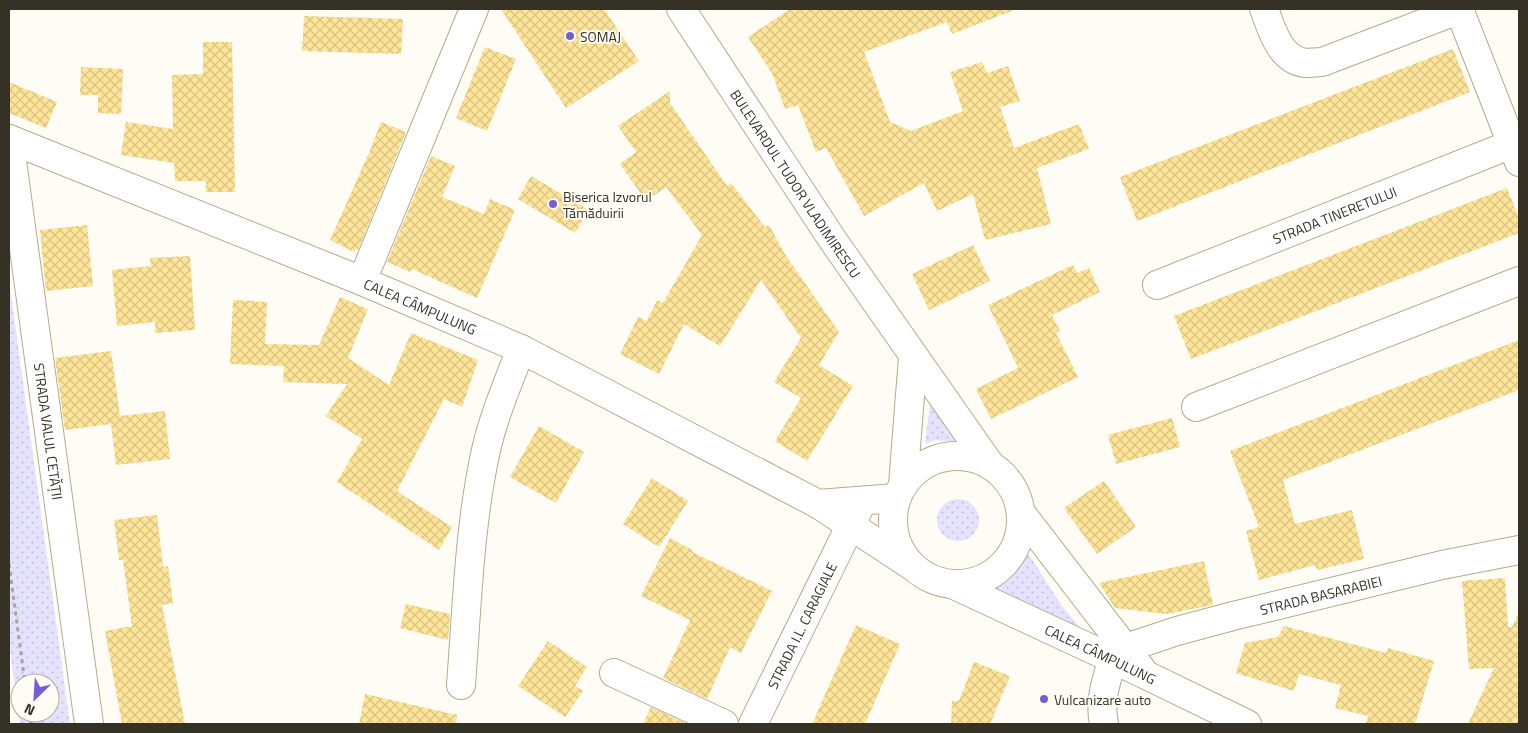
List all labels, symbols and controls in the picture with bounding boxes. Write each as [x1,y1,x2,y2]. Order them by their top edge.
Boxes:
place label: SOMAJ [580,26,621,47]
marker: SOMAJ [564,30,576,42]
street label: BULEVARDUL TUDOR VLADIMIRESCU [726,85,867,282]
street label: STRADA TINERETULUI [1269,180,1400,249]
place label: Biserica Izvorul Tămăduirii [563,186,652,223]
marker: Biserica Izvorul Tămăduirii [547,198,559,210]
street label: CALEA CÂMPULUNG [361,273,480,339]
street label: STRADA VALUL CETĂȚII [29,362,69,501]
street label: STRADA I.L. CARAGIALE [761,558,842,692]
street label: STRADA BASARABIEI [1258,570,1384,620]
street label: CALEA CÂMPULUNG [1042,618,1160,689]
north arrow [10,673,60,723]
place label: Vulcanizare auto [1054,689,1151,710]
marker: Vulcanizare auto [1038,693,1050,705]
text: N [20,699,38,722]

